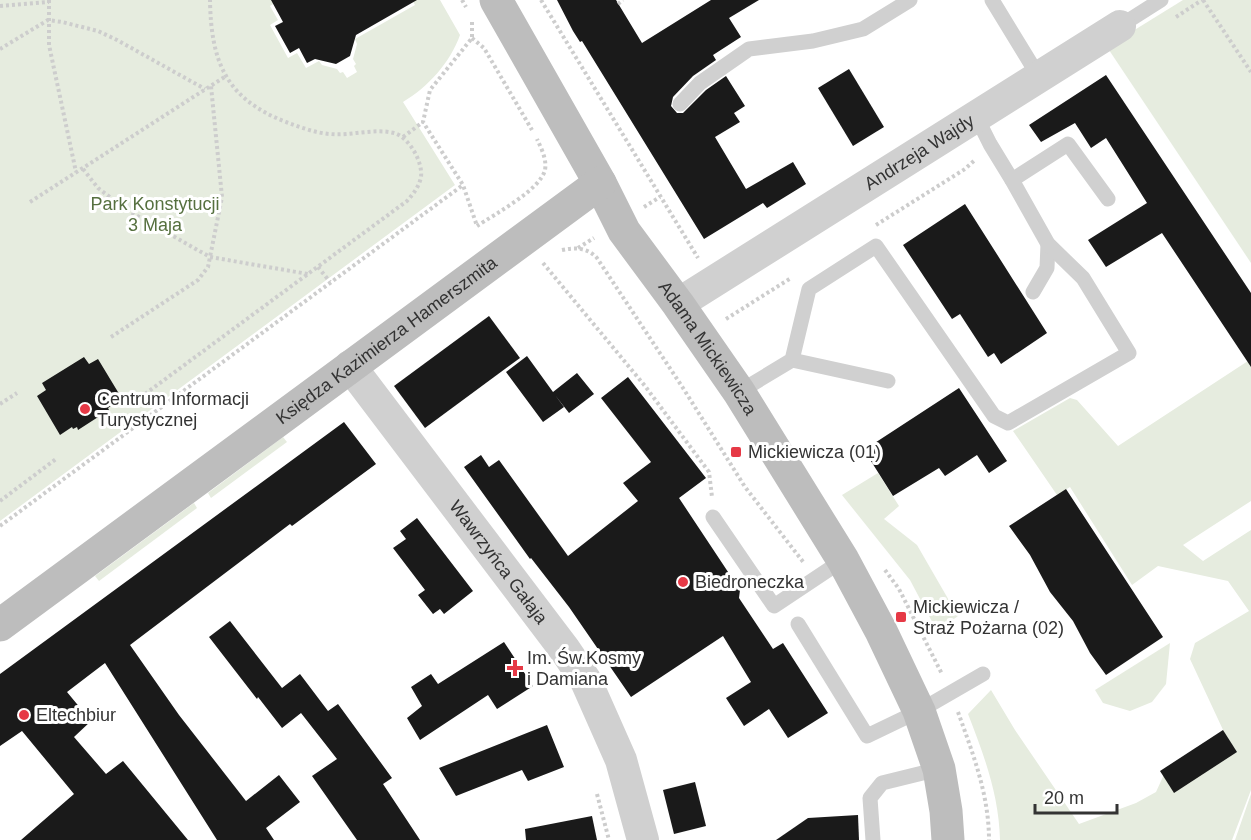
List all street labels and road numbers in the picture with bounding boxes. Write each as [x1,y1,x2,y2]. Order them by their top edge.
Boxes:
street label: Andrzeja Wajdy [861,110,978,194]
street label: Księdza Kazimierza Hamerszmita [272,252,502,428]
street label: Adama Mickiewicza [654,277,761,419]
street label: Wawrzyńca Gałaja [445,497,552,629]

